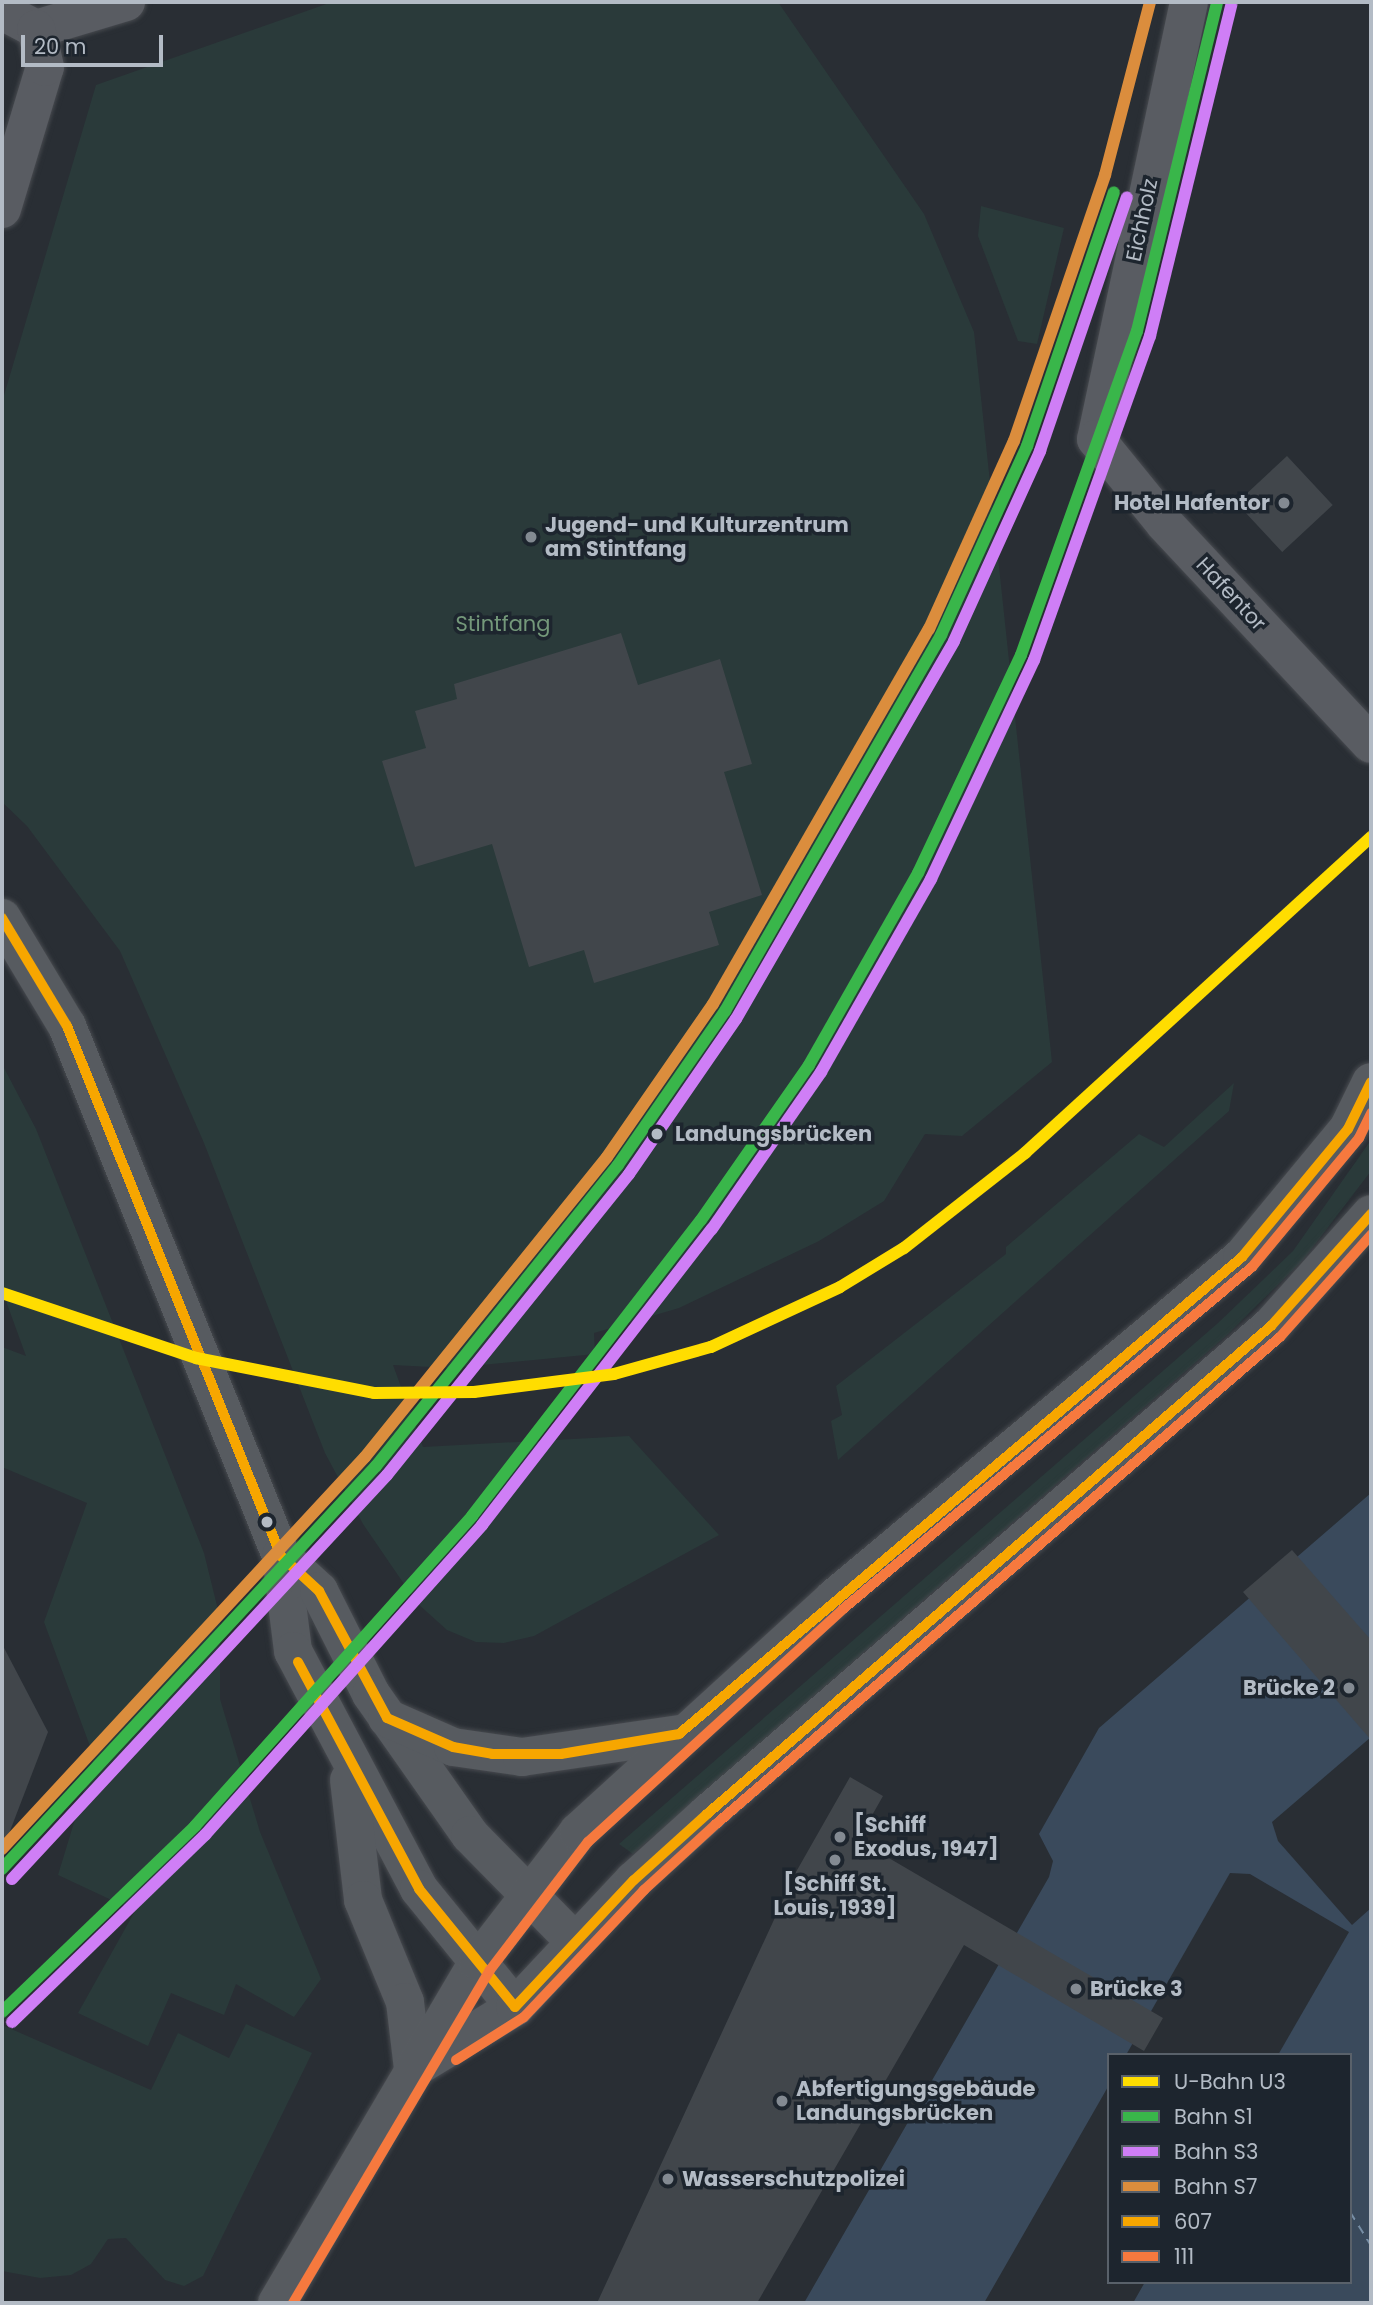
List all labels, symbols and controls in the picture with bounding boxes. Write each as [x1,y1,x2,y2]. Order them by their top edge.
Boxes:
scale bar [24,21,166,65]
text: 20 m [34,32,87,61]
street label: Eichholz [1121,176,1163,264]
place label: Hotel Hafentor [1114,490,1270,516]
marker: Hotel Hafentor [1276,495,1292,511]
place label: Jugend- und Kulturzentrum am Stintfang [545,512,849,562]
marker: Jugend- und Kulturzentrum am Stintfang [523,529,539,545]
street label: Hafentor [1191,552,1271,636]
park label: Stintfang [456,611,550,637]
place label: Landungsbrücken [675,1121,872,1147]
marker: Landungsbrücken [645,1122,669,1146]
unlabelled marker [260,1515,274,1529]
place label: Brücke 2 [1243,1675,1335,1701]
marker: Brücke 2 [1341,1680,1357,1696]
place label: [Schiff Exodus, 1947] [854,1812,999,1862]
marker: [Schiff Exodus, 1947] [832,1829,848,1845]
marker: [Schiff St. Louis, 1939] [827,1852,843,1868]
place label: [Schiff St. Louis, 1939] [773,1871,897,1921]
place label: Brücke 3 [1090,1976,1183,2002]
marker: Brücke 3 [1068,1981,1084,1997]
legend [1107,2053,1352,2284]
text: U-Bahn U3 [1174,2067,1286,2096]
place label: Abfertigungsgebäude Landungsbrücken [796,2076,1036,2126]
marker: Abfertigungsgebäude Landungsbrücken [774,2093,790,2109]
text: Bahn S1 [1174,2102,1253,2131]
text: Bahn S3 [1174,2137,1258,2166]
place label: Wasserschutzpolizei [682,2166,905,2192]
marker: Wasserschutzpolizei [660,2171,676,2187]
text: Bahn S7 [1174,2172,1257,2201]
text: 607 [1174,2207,1212,2236]
text: 111 [1174,2242,1194,2271]

